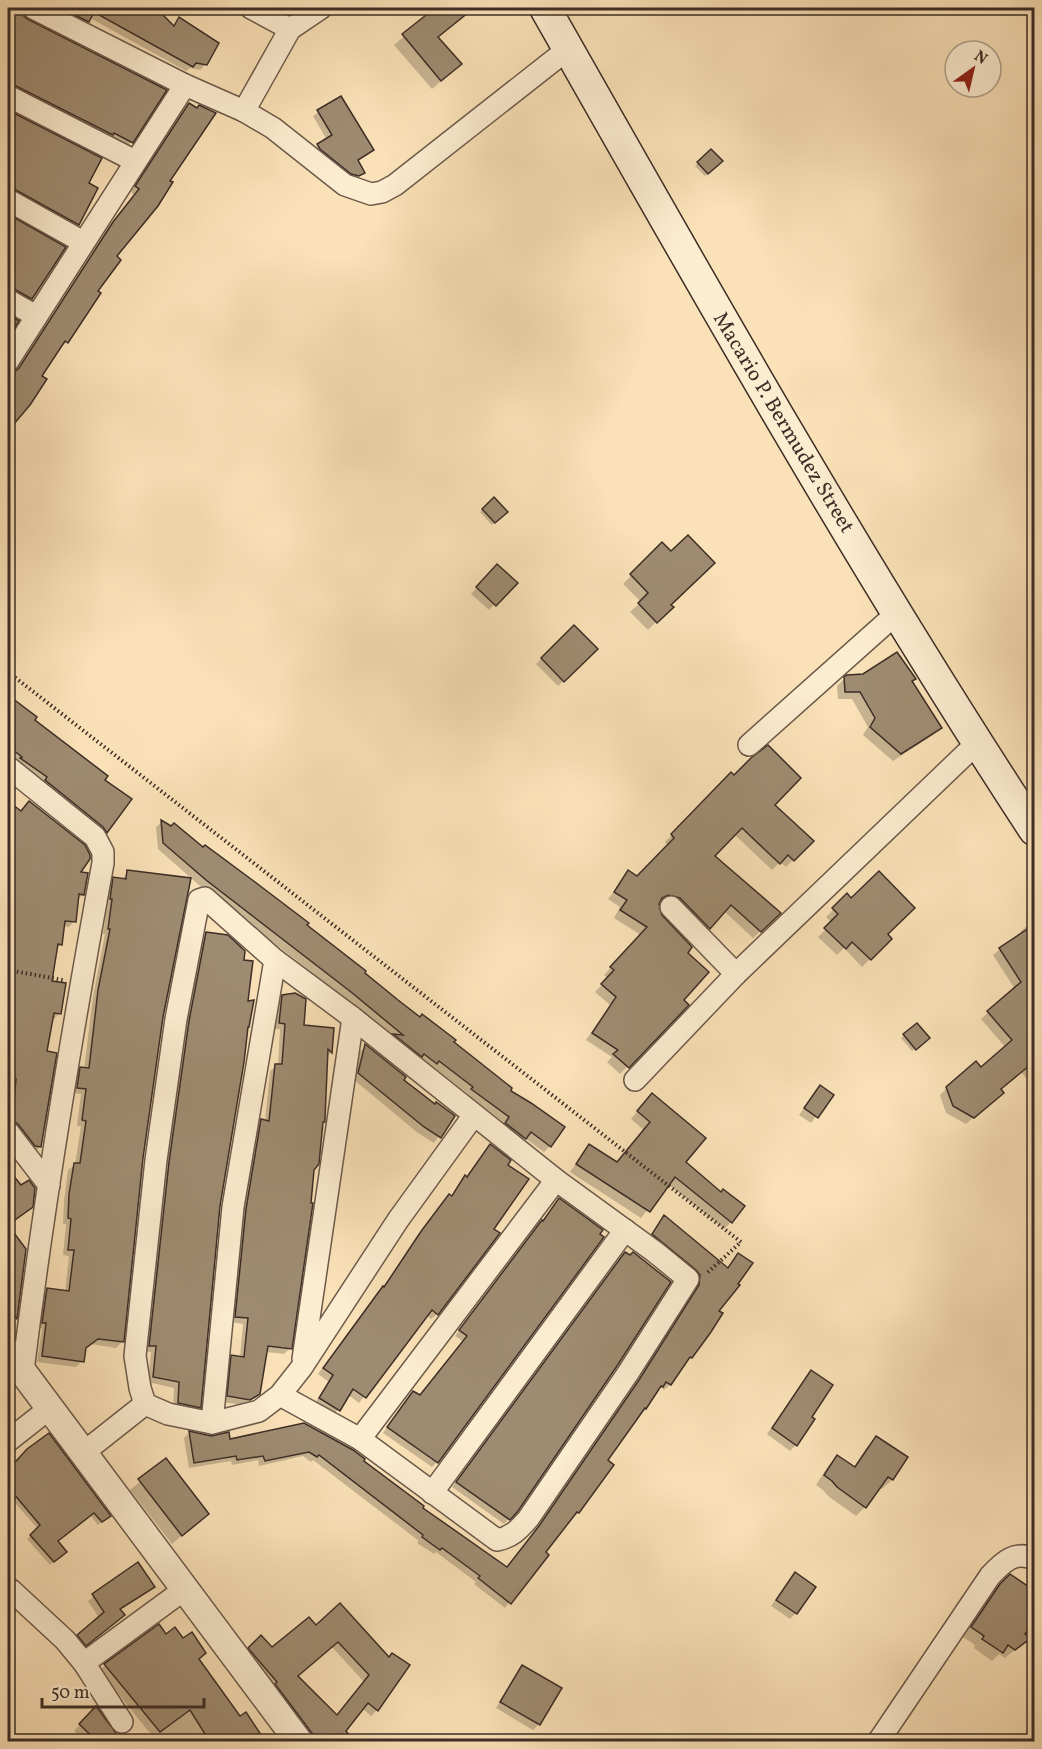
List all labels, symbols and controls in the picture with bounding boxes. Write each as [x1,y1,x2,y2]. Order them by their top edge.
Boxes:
north arrow [943,39,1003,99]
text: N [969,46,992,71]
street label: Macario P. Bermudez Street [705,307,861,539]
scale bar [42,1671,204,1709]
text: 50 m [51,1681,90,1706]

